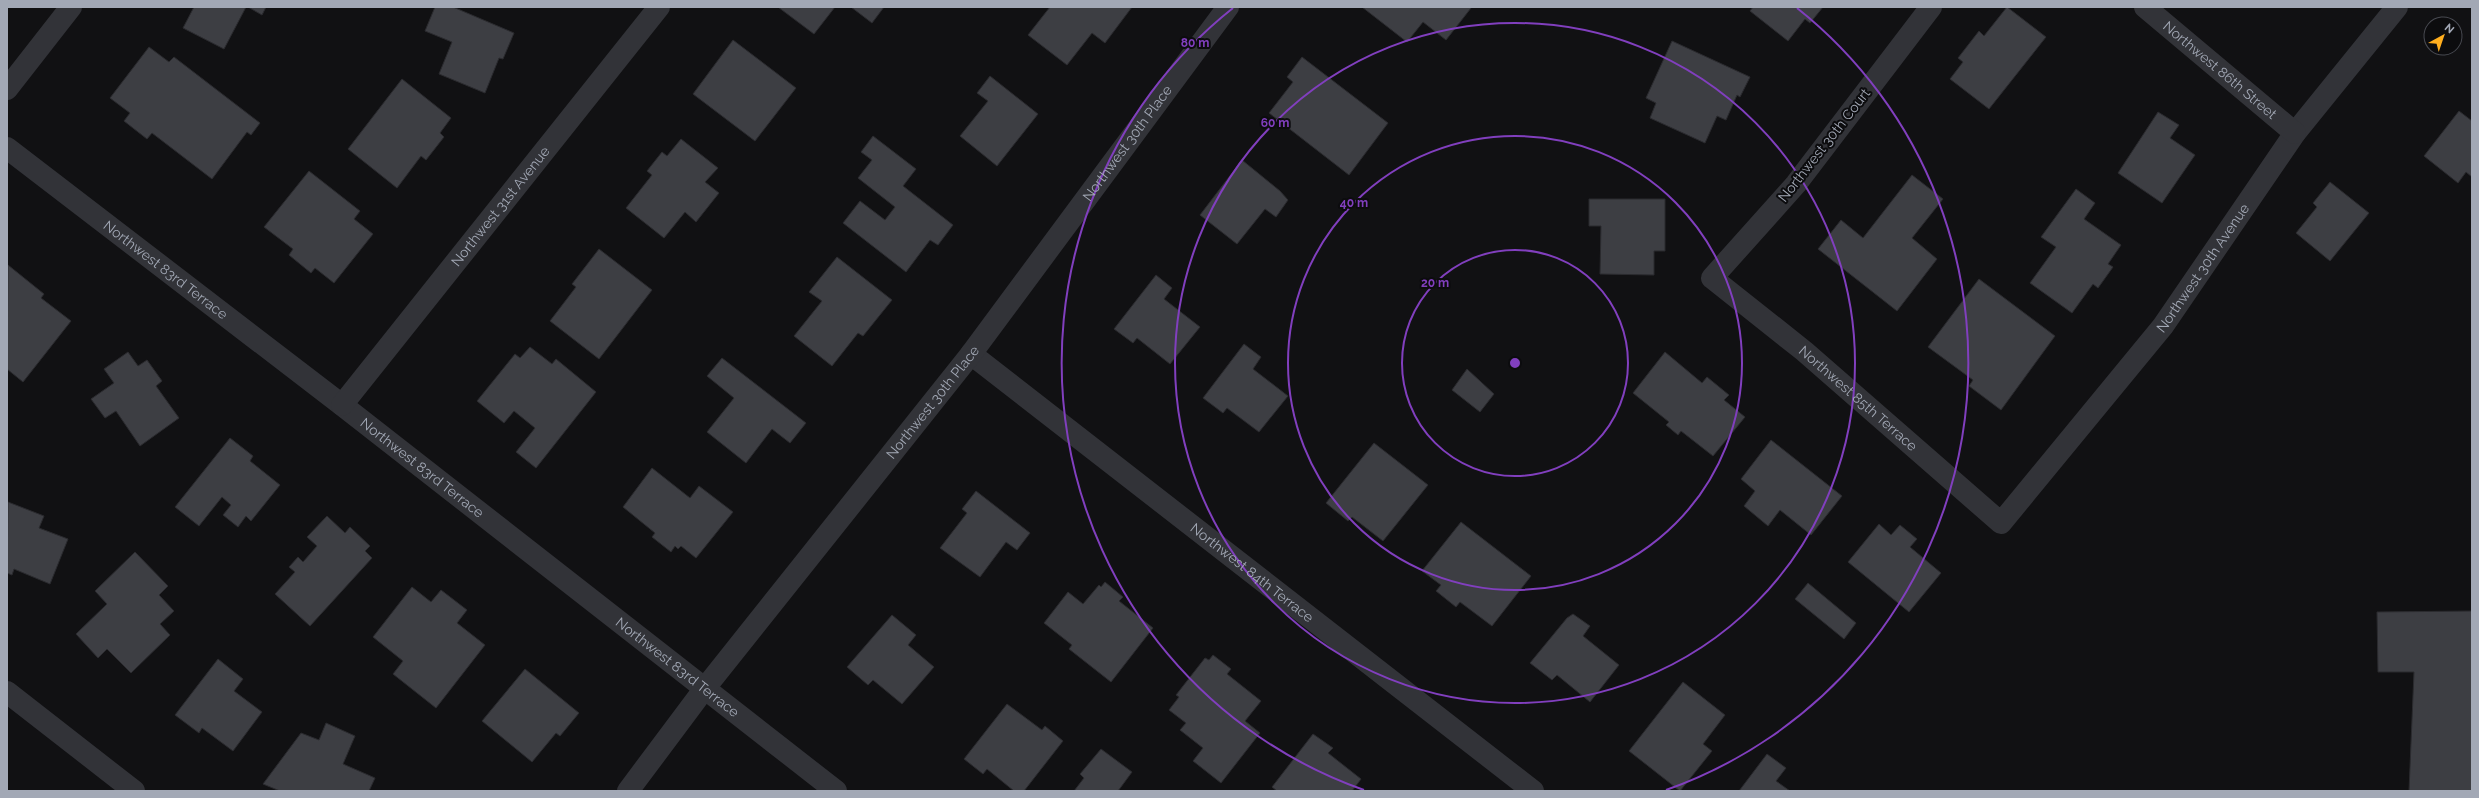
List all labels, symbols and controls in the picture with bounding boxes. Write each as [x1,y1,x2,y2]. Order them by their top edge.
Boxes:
north arrow [2423,16,2463,56]
street label: Northwest 86th Street [2160,18,2280,122]
text: N [2442,21,2457,36]
text: 80 m [1181,36,1209,50]
street label: Northwest 30th Place [1079,82,1175,204]
street label: Northwest 30th Court [1775,85,1873,205]
text: 60 m [1261,116,1289,130]
street label: Northwest 31st Avenue [448,143,553,269]
text: 40 m [1340,196,1368,210]
street label: Northwest 30th Avenue [2153,201,2252,336]
street label: Northwest 83rd Terrace [101,217,231,322]
text: 20 m [1421,276,1449,290]
street label: Northwest 85th Terrace [1796,342,1921,454]
street label: Northwest 30th Place [883,343,982,462]
centre of rings [1508,356,1522,370]
street label: Northwest 83rd Terrace [357,415,487,521]
street label: Northwest 84th Terrace [1187,520,1317,625]
street label: Northwest 83rd Terrace [613,614,742,720]

